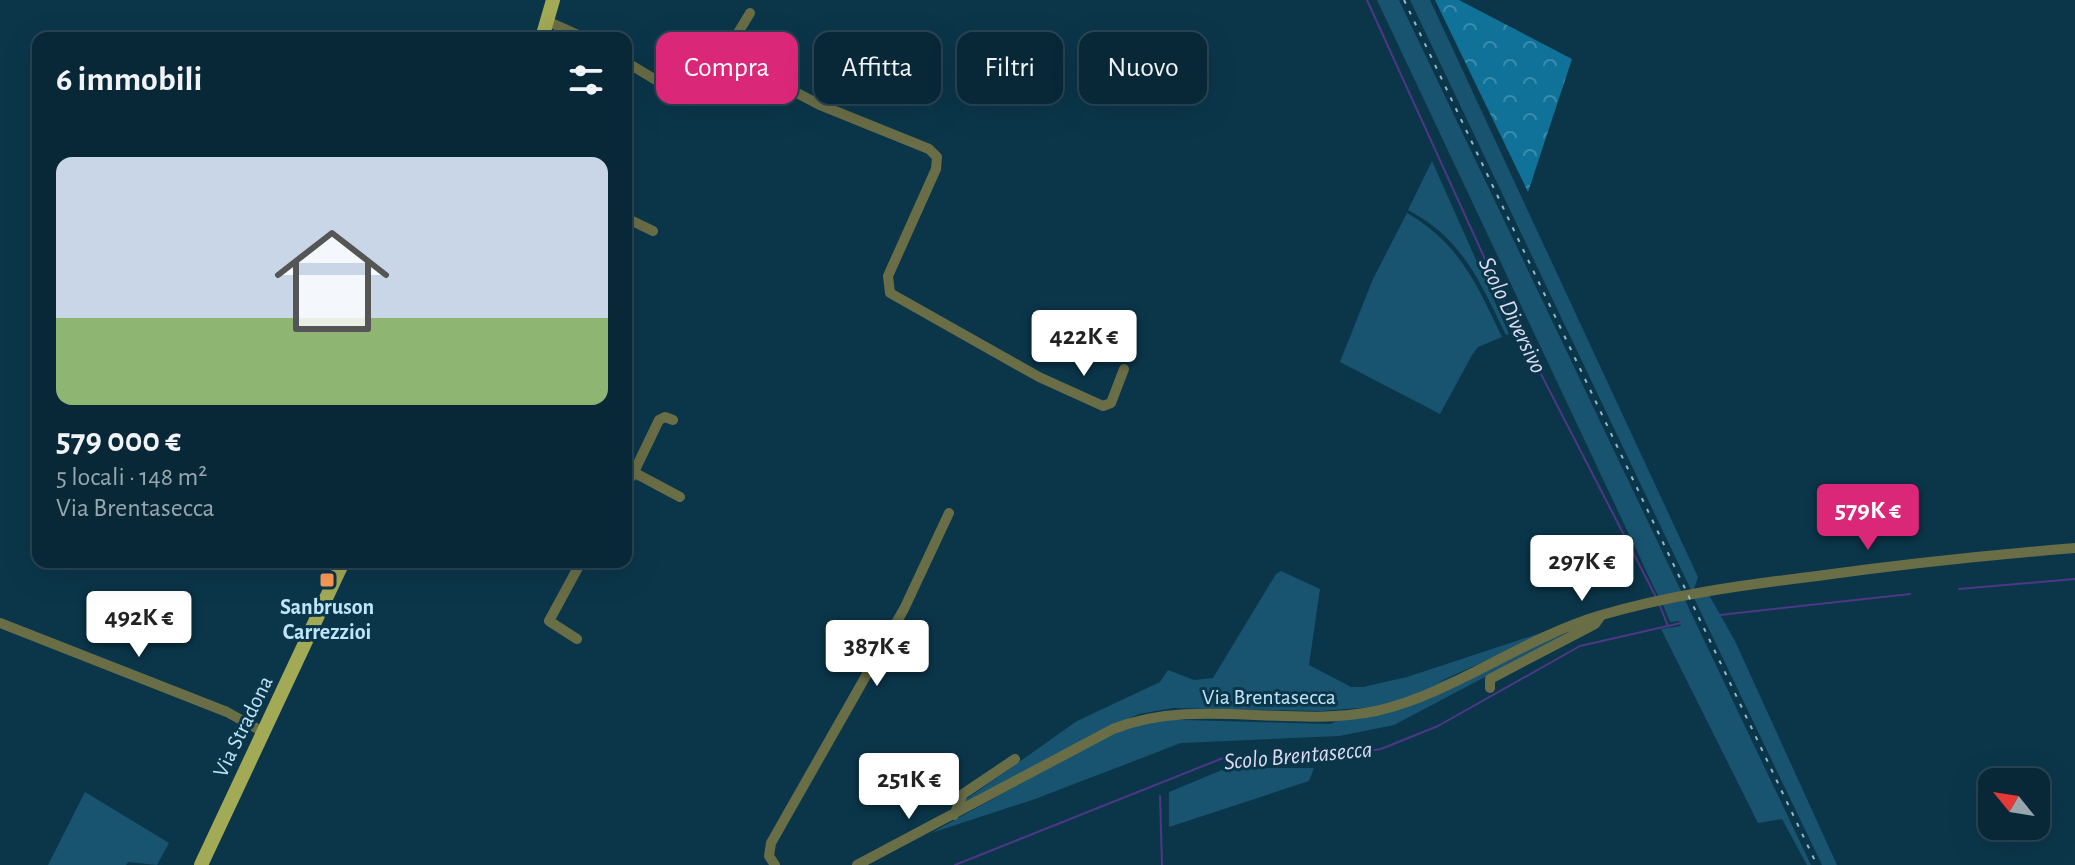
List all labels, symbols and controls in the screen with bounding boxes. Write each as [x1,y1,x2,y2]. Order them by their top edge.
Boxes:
chip: Compra [656,32,798,104]
chip: Affitta [814,32,941,104]
chip: Filtri [957,32,1063,104]
chip: Nuovo [1079,32,1207,104]
icon: filters [564,58,608,102]
text: 6 immobili [56,63,202,97]
icon: home [260,209,404,353]
water label: Scolo Diversivo [1474,254,1551,377]
pin: 422K € [1019,310,1149,378]
text: 422K € [1050,323,1118,349]
text: 579 000 € [56,424,181,458]
text: 5 locali · 148 m² [56,464,207,490]
pin: 579K € [1803,484,1933,552]
text: Via Brentasecca [56,495,214,521]
text: 579K € [1835,497,1901,523]
pin: 297K € [1517,535,1647,603]
text: 297K € [1548,548,1616,574]
marker: Sanbruson Carrezzioi [318,571,336,589]
pin: 492K € [74,591,204,659]
place label: Sanbruson Carrezzioi [280,596,374,643]
text: 492K € [104,604,174,630]
pin: 387K € [812,620,942,688]
text: 387K € [844,633,910,659]
street label: Via Stradona [209,672,277,780]
street label: Via Brentasecca [1202,686,1336,708]
water label: Scolo Brentasecca [1223,738,1373,774]
pin: 251K € [844,753,974,821]
text: 251K € [877,766,941,792]
north arrow [1978,768,2050,840]
map controls [1978,768,2050,840]

